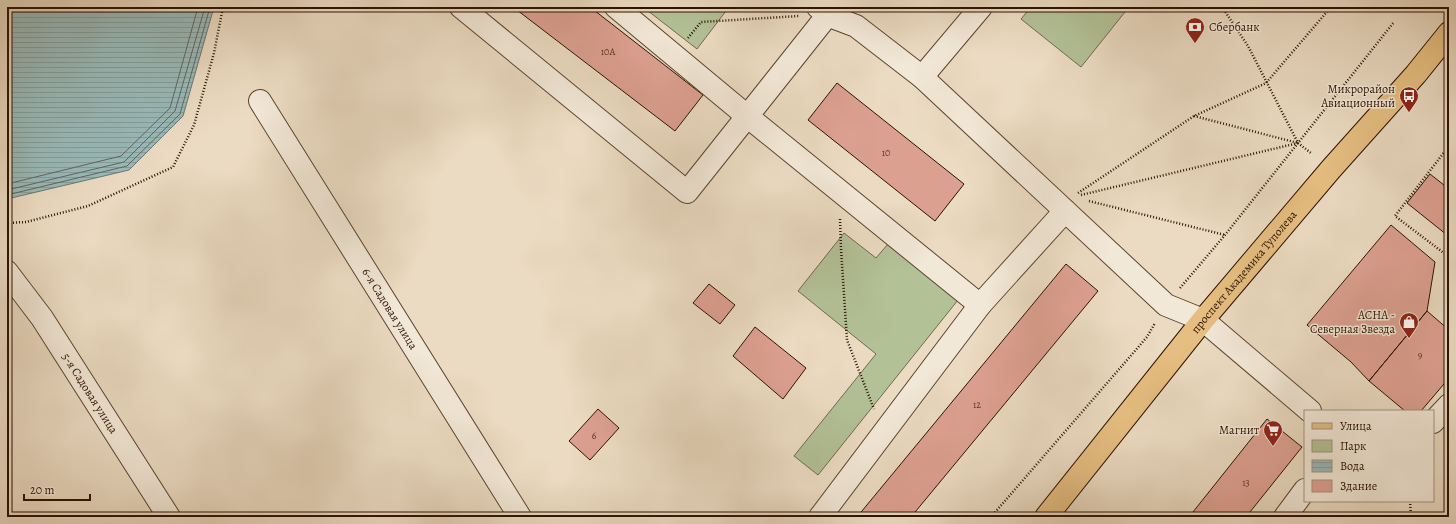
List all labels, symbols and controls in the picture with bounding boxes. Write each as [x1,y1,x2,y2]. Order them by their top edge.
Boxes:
bank icon: Сбербанк [1184,16,1206,44]
place label: Сбербанк [1209,19,1260,35]
house number: 10А [601,45,615,58]
place label: Микрорайон Авиационный [1320,81,1395,111]
bus stop icon: Микрорайон Авиационный [1398,85,1420,113]
house number: 10 [882,146,890,159]
street label: проспект Академика Туполева [1187,207,1301,337]
street label: 6-я Садовая улица [358,265,422,353]
place label: АСНА - Северная Звезда [1310,307,1395,337]
shop icon: АСНА - Северная Звезда [1398,311,1420,339]
house number: 9 [1418,348,1423,361]
street label: 5-я Садовая улица [58,350,122,437]
house number: 12 [973,398,981,411]
legend [1304,410,1434,502]
text: Улица [1340,418,1372,434]
supermarket icon: Магнит [1262,419,1284,447]
place label: Магнит [1219,422,1260,438]
house number: 6 [592,429,597,442]
text: Парк [1340,438,1366,454]
text: Вода [1340,458,1365,474]
scale bar [24,476,90,502]
house number: 13 [1242,476,1250,489]
text: Здание [1340,478,1377,494]
text: 20 m [30,482,54,498]

